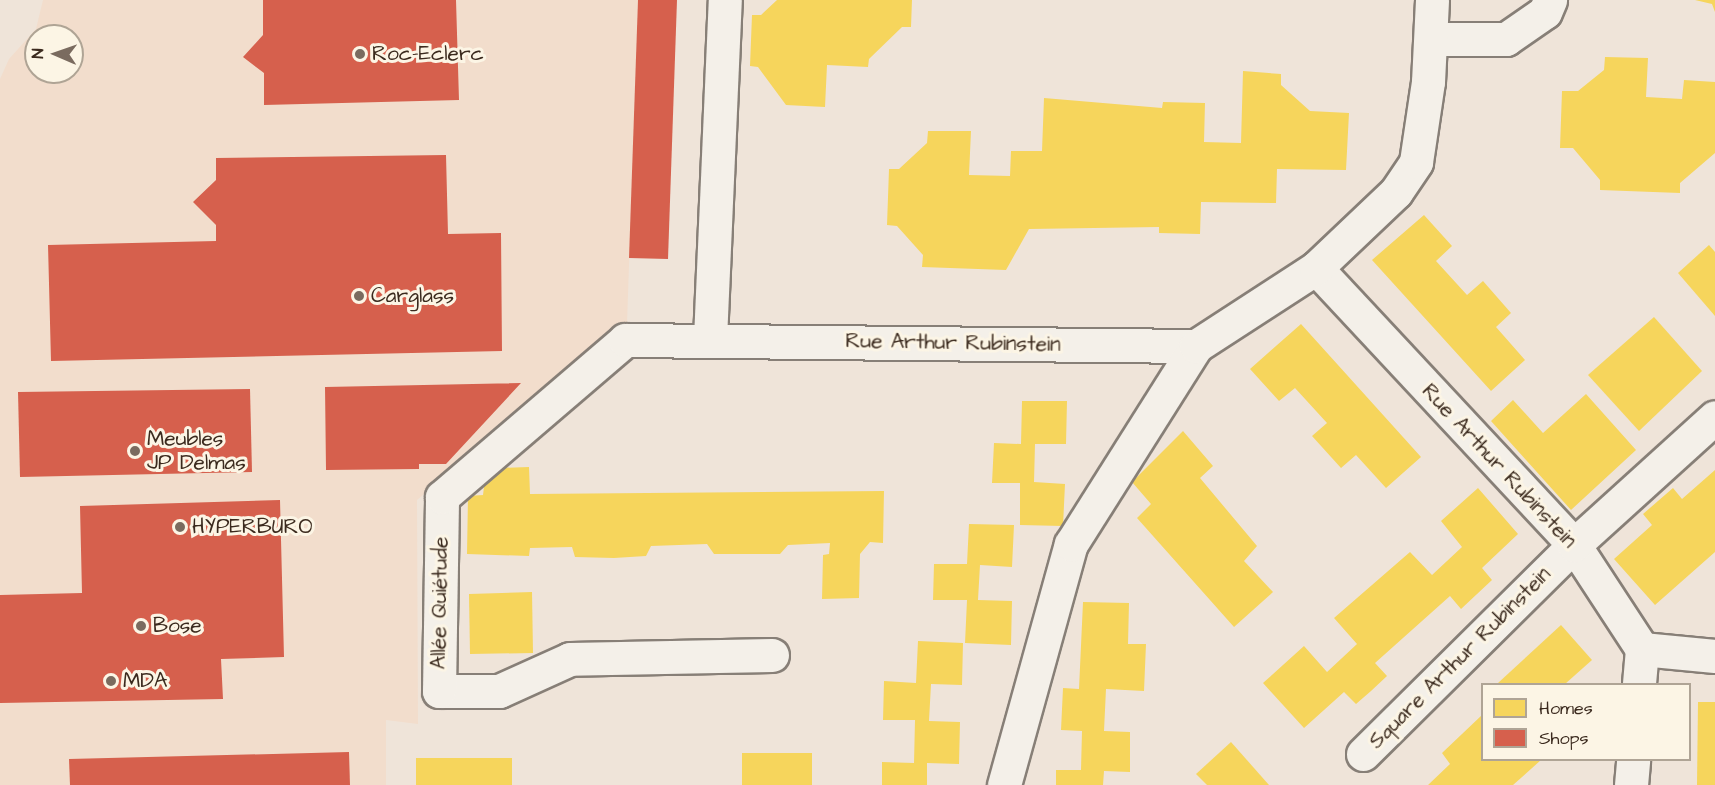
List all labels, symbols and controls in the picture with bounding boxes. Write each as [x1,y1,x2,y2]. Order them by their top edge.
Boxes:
north arrow [24,24,84,84]
place label: Roc-Eclerc [372,41,484,67]
marker: Roc-Eclerc [353,47,367,61]
text: N [27,48,49,59]
place label: Carglass [371,283,454,309]
marker: Carglass [352,289,366,303]
street label: Rue Arthur Rubinstein [845,329,1061,357]
street label: Rue Arthur Rubinstein [1416,379,1582,553]
place label: Meubles JP Delmas [147,426,246,476]
marker: Meubles JP Delmas [128,444,142,458]
place label: HYPERBURO [192,514,312,540]
marker: HYPERBURO [173,520,187,534]
street label: Allée Quiétude [426,536,454,670]
street label: Square Arthur Rubinstein [1364,562,1556,754]
place label: Bose [153,613,202,639]
marker: Bose [134,619,148,633]
place label: MDA [123,668,167,694]
marker: MDA [104,674,118,688]
legend [1481,683,1691,761]
text: Homes [1539,696,1593,721]
text: Shops [1539,726,1589,751]

